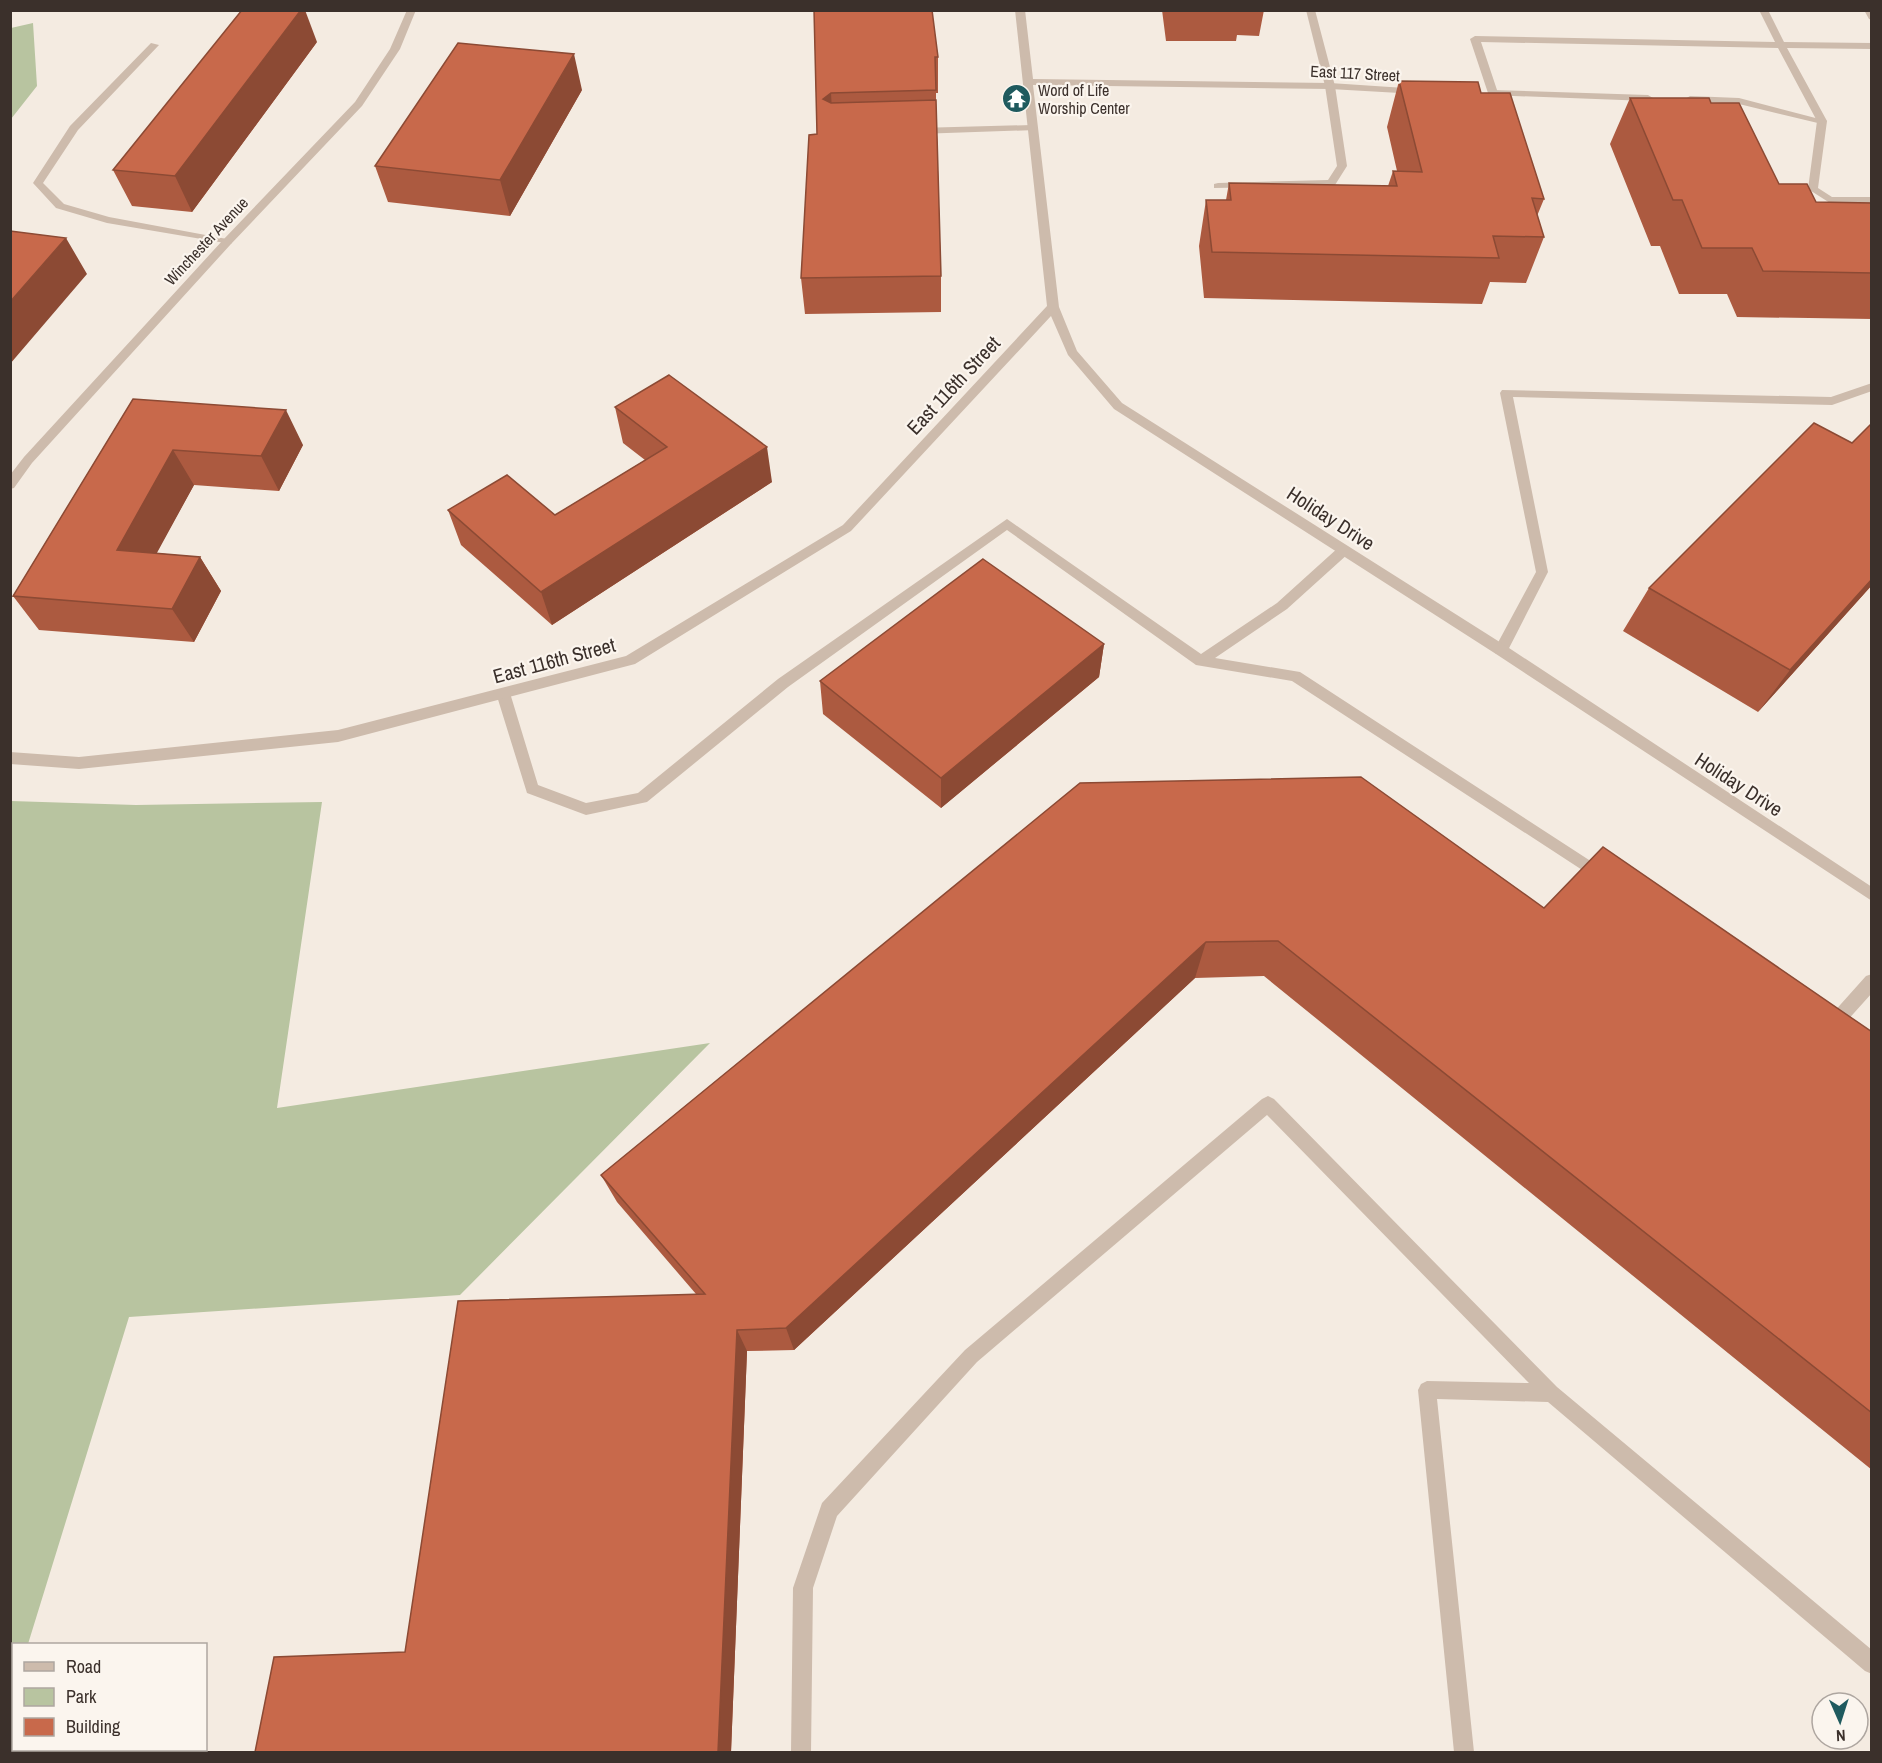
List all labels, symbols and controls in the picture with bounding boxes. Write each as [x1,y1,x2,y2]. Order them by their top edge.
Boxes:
street label: East 117 Street [1310,60,1401,86]
place label: Word of Life Worship Center [1038,79,1130,119]
temple icon: Word of Life Worship Center [1001,83,1033,115]
street label: Winchester Avenue [159,192,253,290]
street label: East 116th Street [900,330,1006,440]
street label: Holiday Drive [1282,480,1380,556]
street label: East 116th Street [490,631,619,689]
street label: Holiday Drive [1690,746,1788,822]
legend [12,1643,207,1751]
text: Road [66,1654,101,1679]
text: Park [66,1684,97,1709]
north arrow [1810,1691,1870,1751]
text: Building [66,1714,121,1739]
text: N [1835,1725,1846,1747]

